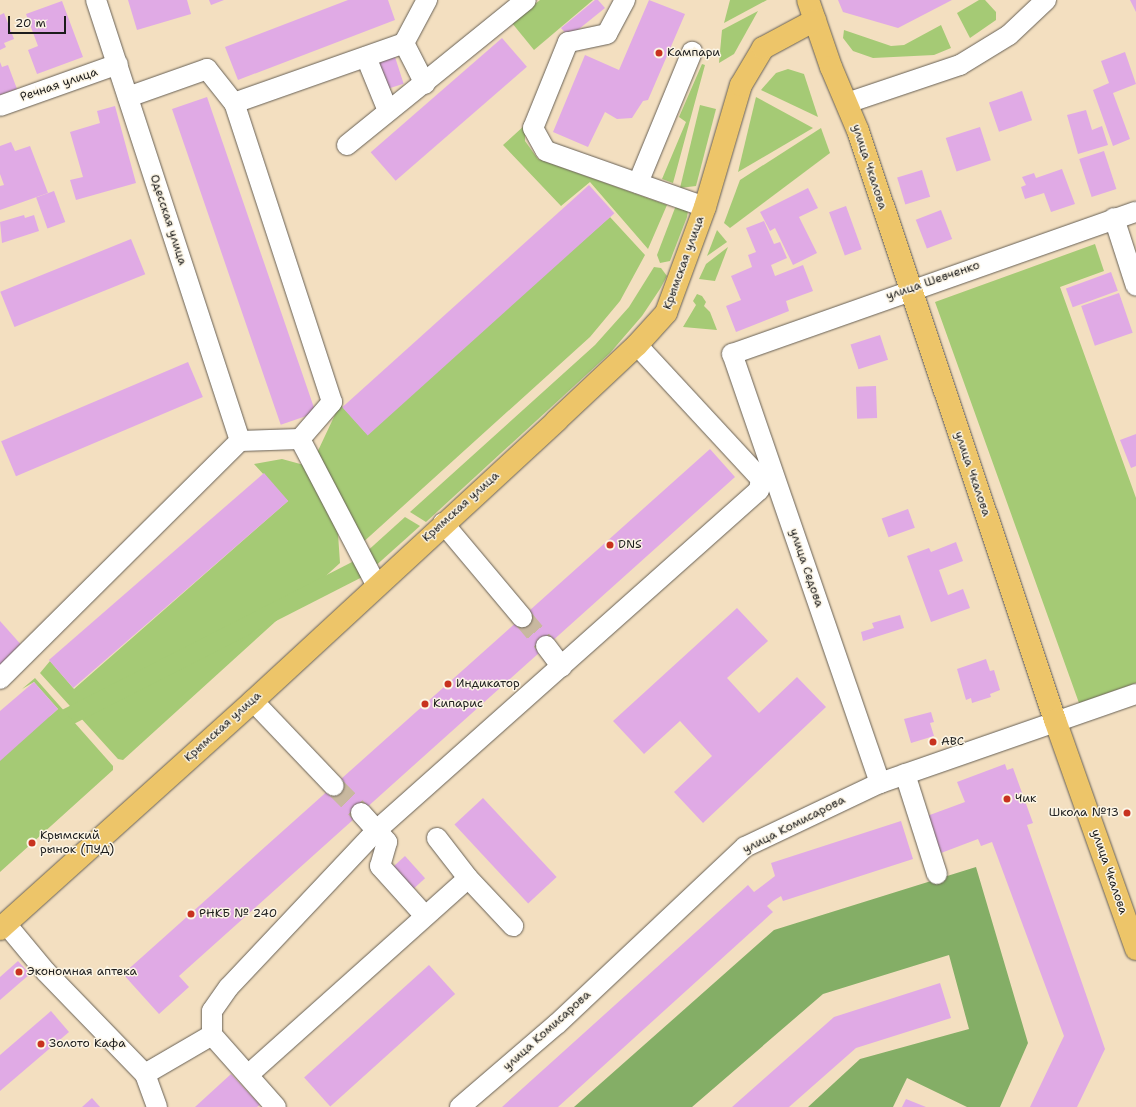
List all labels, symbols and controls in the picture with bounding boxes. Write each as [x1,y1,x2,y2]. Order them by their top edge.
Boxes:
scale bar [10,8,68,34]
text: 20 m [15,15,46,31]
place label: Кампари [667,46,720,60]
marker: Кампари [654,48,664,58]
street label: Речная улица [18,65,100,105]
street label: улица Чкалова [848,122,890,212]
street label: Одесская улица [147,173,189,267]
street label: Крымская улица [660,214,708,312]
street label: улица Шевченко [884,258,982,304]
street label: улица Чкалова [951,430,993,518]
street label: Крымская улица [420,469,502,545]
street label: улица Седова [786,527,826,609]
place label: DNS [618,538,642,552]
marker: DNS [605,540,615,550]
place label: Индикатор [456,677,520,691]
marker: Индикатор [443,679,453,689]
street label: Крымская улица [182,689,264,765]
place label: Кипарис [433,697,483,711]
marker: Кипарис [420,699,430,709]
place label: ABC [941,735,964,749]
marker: ABC [928,737,938,747]
place label: Чик [1015,792,1036,806]
street label: улица Комисарова [740,793,848,857]
marker: Чик [1002,794,1012,804]
place label: Школа №13 [1049,806,1119,820]
marker: Школа №13 [1122,808,1132,818]
street label: улица Чкалова [1088,828,1130,916]
place label: Крымский рынок (ПУД) [40,829,114,857]
marker: Крымский рынок (ПУД) [27,838,37,848]
place label: РНКБ № 240 [199,907,277,921]
marker: РНКБ № 240 [186,909,196,919]
place label: Экономная аптека [27,965,137,979]
marker: Экономная аптека [14,967,24,977]
street label: улица Комисарова [500,988,594,1074]
place label: Золото Кафа [49,1037,126,1051]
marker: Золото Кафа [36,1039,46,1049]

